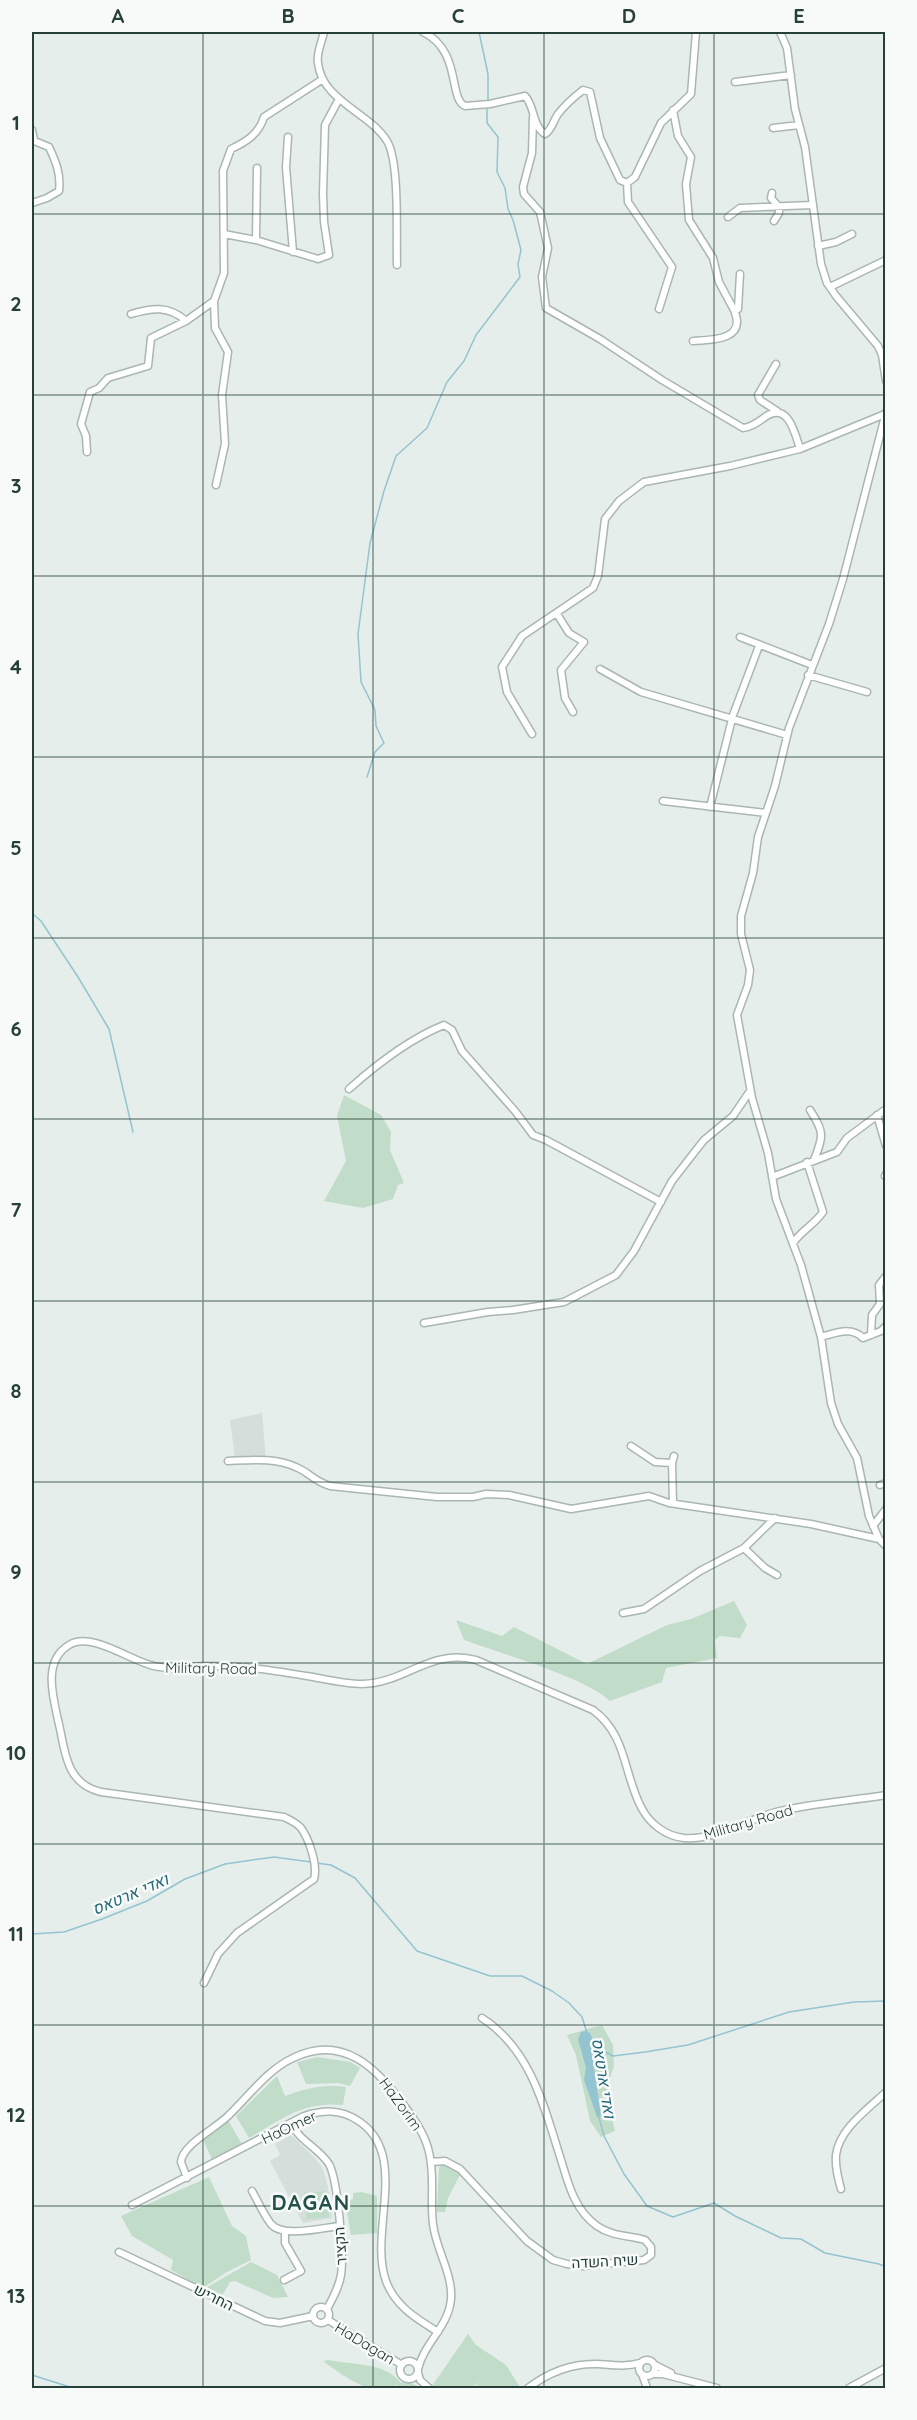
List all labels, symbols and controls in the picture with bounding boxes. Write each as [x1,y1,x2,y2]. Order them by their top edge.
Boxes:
text: A [112,3,125,28]
text: B [281,3,295,28]
text: C [452,3,465,28]
text: D [622,3,636,28]
text: E [793,3,805,28]
text: 1 [12,110,20,135]
text: 2 [10,291,22,316]
text: 3 [11,473,21,498]
text: 4 [10,654,22,679]
text: 5 [10,835,22,860]
text: 6 [10,1016,22,1041]
text: 7 [11,1197,22,1222]
text: 8 [11,1378,22,1403]
text: 9 [10,1559,22,1584]
street label: Military Road [165,1658,257,1678]
text: 10 [6,1740,26,1765]
street label: Military Road [701,1800,795,1844]
water label: ואדי ארטאס [89,1868,172,1919]
text: 11 [8,1921,24,1946]
water label: ואדי ארטאס [588,2036,620,2121]
street label: HaZorim [375,2074,427,2134]
text: 12 [6,2102,26,2127]
street label: HaOmer [258,2106,320,2148]
district label: DAGAN [271,2189,351,2215]
street label: הקציר [329,2226,351,2266]
street label: שיח השדה [571,2250,639,2272]
street label: החריש [191,2279,237,2315]
text: 13 [7,2283,25,2308]
street label: HaDagan [331,2318,399,2368]

